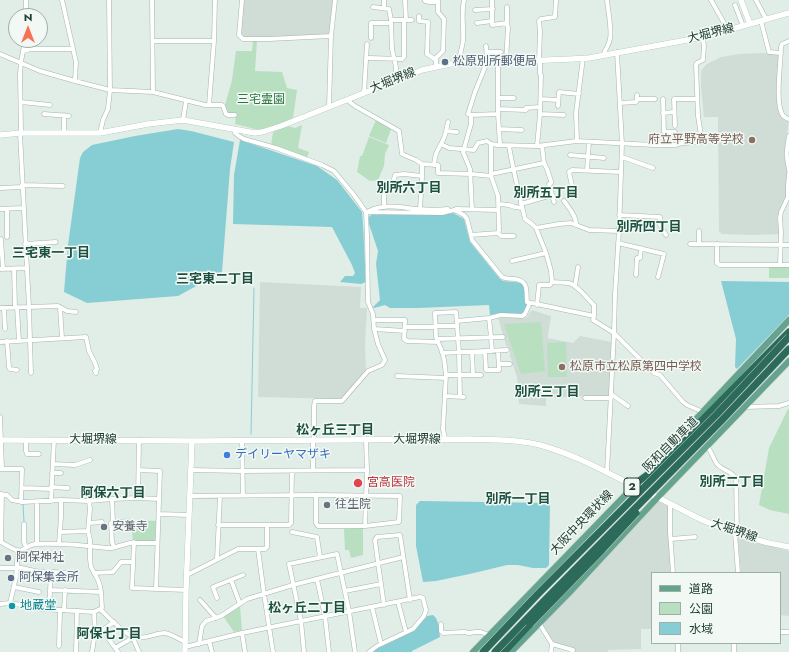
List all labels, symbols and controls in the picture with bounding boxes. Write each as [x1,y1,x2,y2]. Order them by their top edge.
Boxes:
north arrow [8,8,48,48]
text: N [24,9,32,25]
street label: 大堀堺線 [686,21,736,47]
place label: 松原別所郵便局 [453,55,537,69]
marker: 松原別所郵便局 [440,57,450,67]
street label: 大堀堺線 [368,65,418,97]
park label: 三宅霊園 [237,93,285,107]
place label: 府立平野高等学校 [648,133,744,147]
marker: 府立平野高等学校 [747,135,757,145]
district label: 別所六丁目 [377,181,441,197]
district label: 別所五丁目 [514,186,578,202]
district label: 別所四丁目 [617,220,681,236]
district label: 三宅東一丁目 [12,246,90,262]
district label: 三宅東二丁目 [176,272,254,288]
place label: 松原市立松原第四中学校 [570,360,702,374]
marker: 松原市立松原第四中学校 [557,362,567,372]
district label: 別所三丁目 [515,385,579,401]
street label: 阪和自動車道 [640,414,702,476]
district label: 松ヶ丘三丁目 [296,423,374,439]
street label: 大堀堺線 [69,433,117,447]
street label: 大堀堺線 [393,433,441,447]
place label: デイリーヤマザキ [235,448,331,462]
marker: デイリーヤマザキ [222,450,232,460]
district label: 別所二丁目 [700,475,764,491]
place label: 宮高医院 [367,476,415,490]
marker: 宮高医院 [352,477,364,489]
road number: 2 [624,478,640,496]
district label: 阿保六丁目 [81,486,145,502]
street label: 大阪中央環状線 [548,488,616,558]
district label: 別所一丁目 [486,492,550,508]
place label: 往生院 [335,498,371,512]
marker: 往生院 [322,500,332,510]
street label: 大堀堺線 [709,516,759,546]
place label: 安養寺 [112,520,148,534]
marker: 安養寺 [99,522,109,532]
place label: 阿保神社 [16,551,64,565]
marker: 阿保神社 [3,553,13,563]
place label: 阿保集会所 [19,571,79,585]
legend [651,572,781,644]
marker: 阿保集会所 [6,573,16,583]
text: 道路 [689,580,713,598]
place label: 地蔵堂 [20,599,56,613]
text: 公園 [689,600,713,618]
marker: 地蔵堂 [7,601,17,611]
district label: 松ヶ丘二丁目 [268,601,346,617]
text: 水域 [689,620,713,638]
district label: 阿保七丁目 [77,627,141,643]

